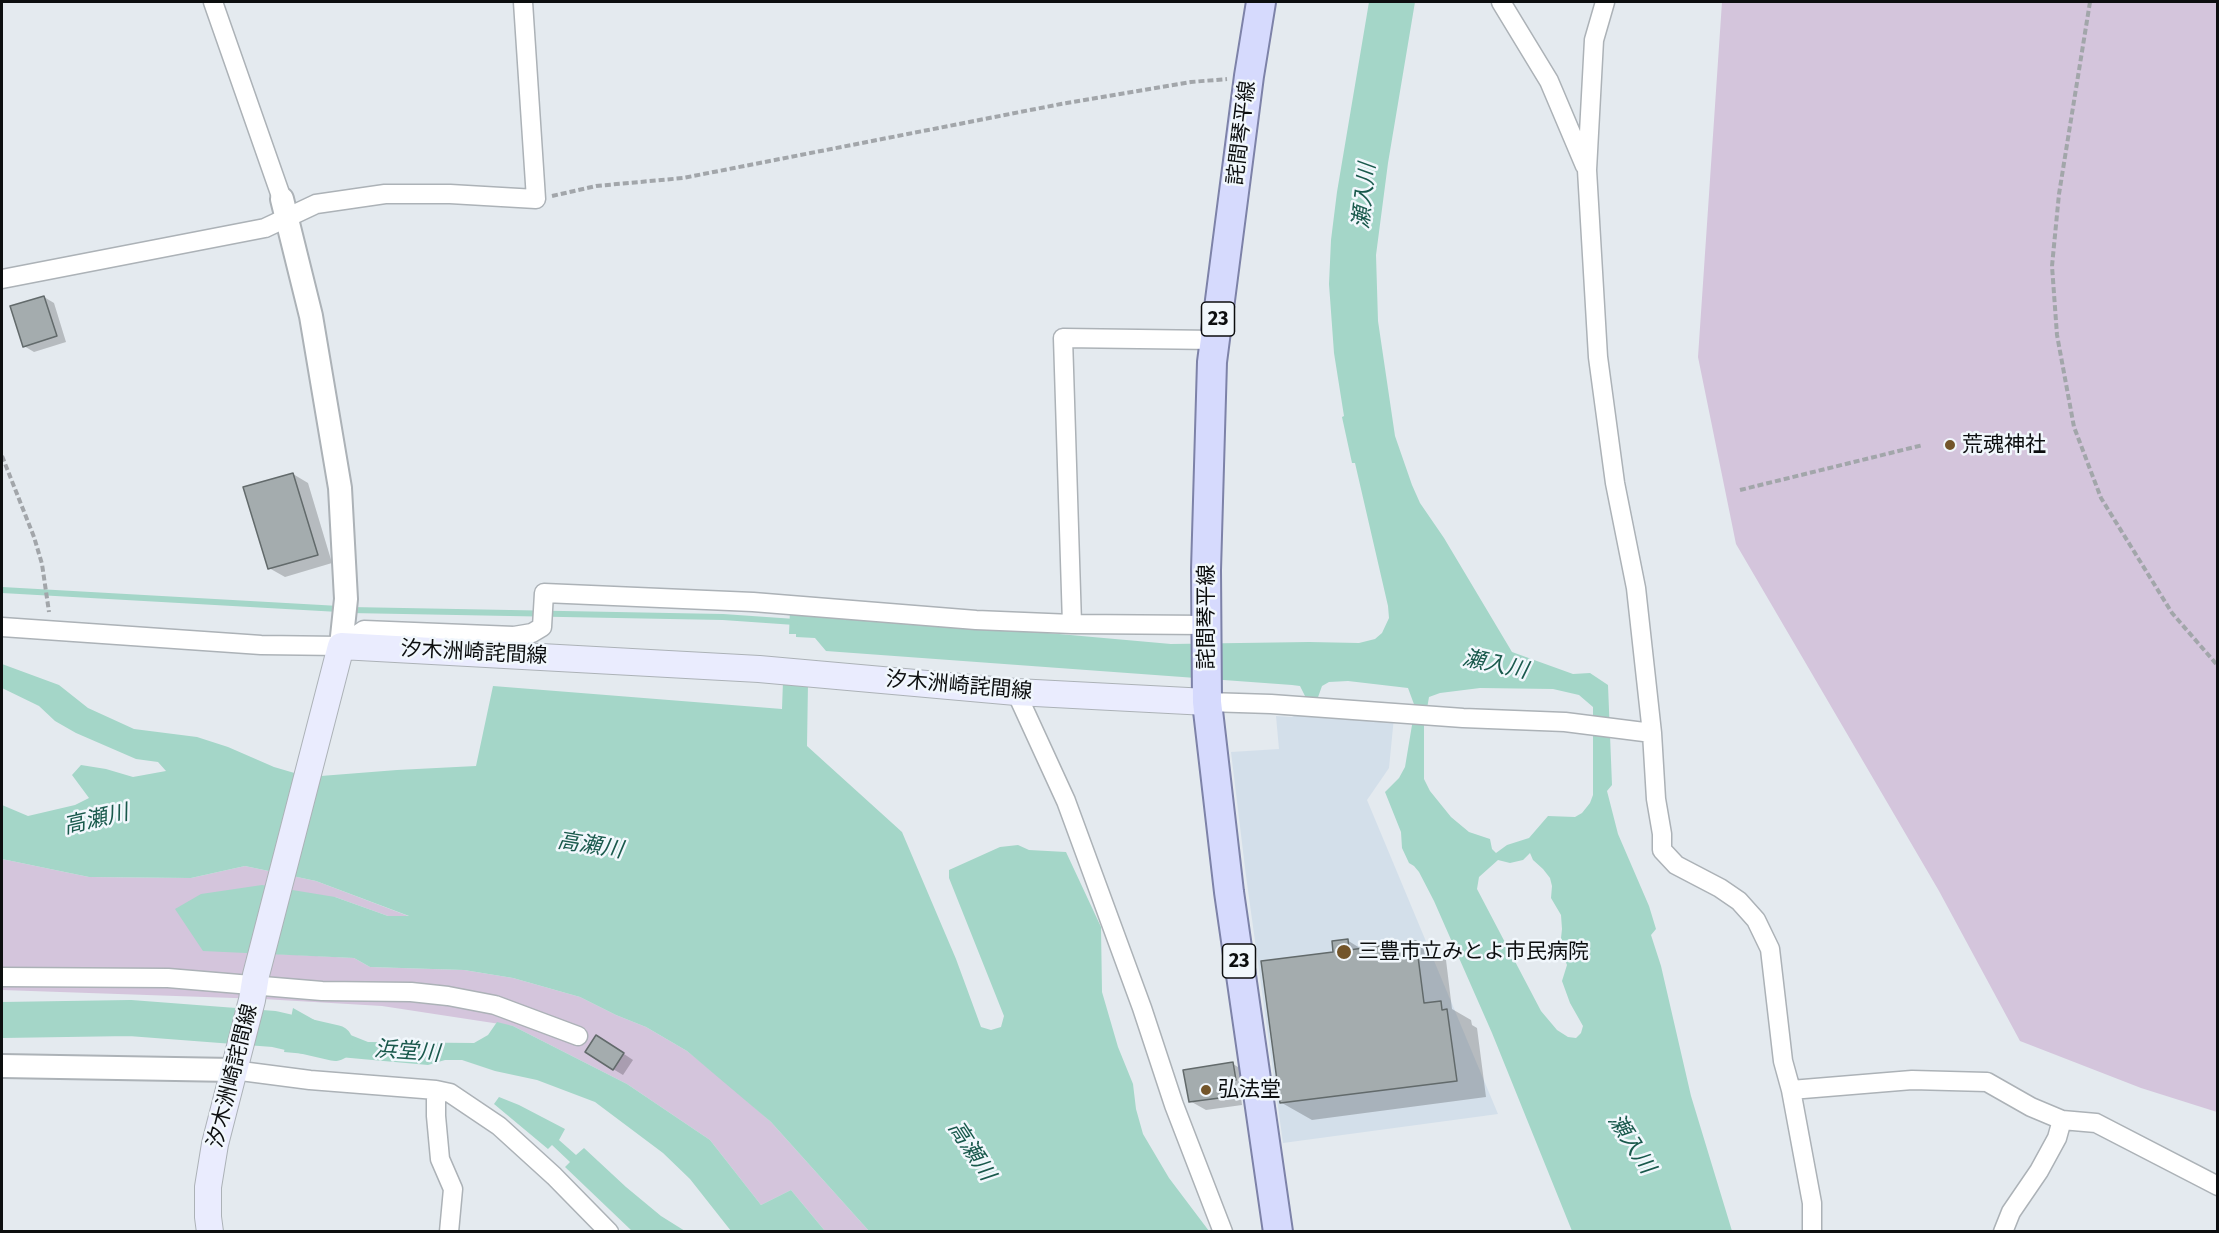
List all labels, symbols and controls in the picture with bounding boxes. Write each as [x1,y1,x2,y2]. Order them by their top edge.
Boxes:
street label: 詫間琴平線 [1223,79,1261,187]
water label: 瀬入川 [1348,162,1382,230]
road number: 23 [1202,302,1234,336]
place label: 荒魂神社 [1962,432,2046,458]
marker: 荒魂神社 [1943,438,1957,452]
street label: 詫間琴平線 [1194,565,1220,669]
street label: 汐木洲崎詫間線 [400,637,548,669]
water label: 瀬入川 [1460,645,1530,685]
street label: 汐木洲崎詫間線 [885,667,1033,705]
water label: 高瀬川 [61,800,131,840]
water label: 高瀬川 [555,828,625,864]
place label: 三豊市立みとよ市民病院 [1358,939,1589,965]
marker: 三豊市立みとよ市民病院 [1335,943,1353,961]
road number: 23 [1222,944,1256,978]
street label: 汐木洲崎詫間線 [203,1002,263,1150]
water label: 浜堂川 [373,1037,441,1067]
place label: 弘法堂 [1218,1077,1281,1103]
marker: 弘法堂 [1199,1083,1213,1097]
water label: 瀬入川 [1602,1109,1660,1179]
water label: 高瀬川 [942,1116,1000,1186]

